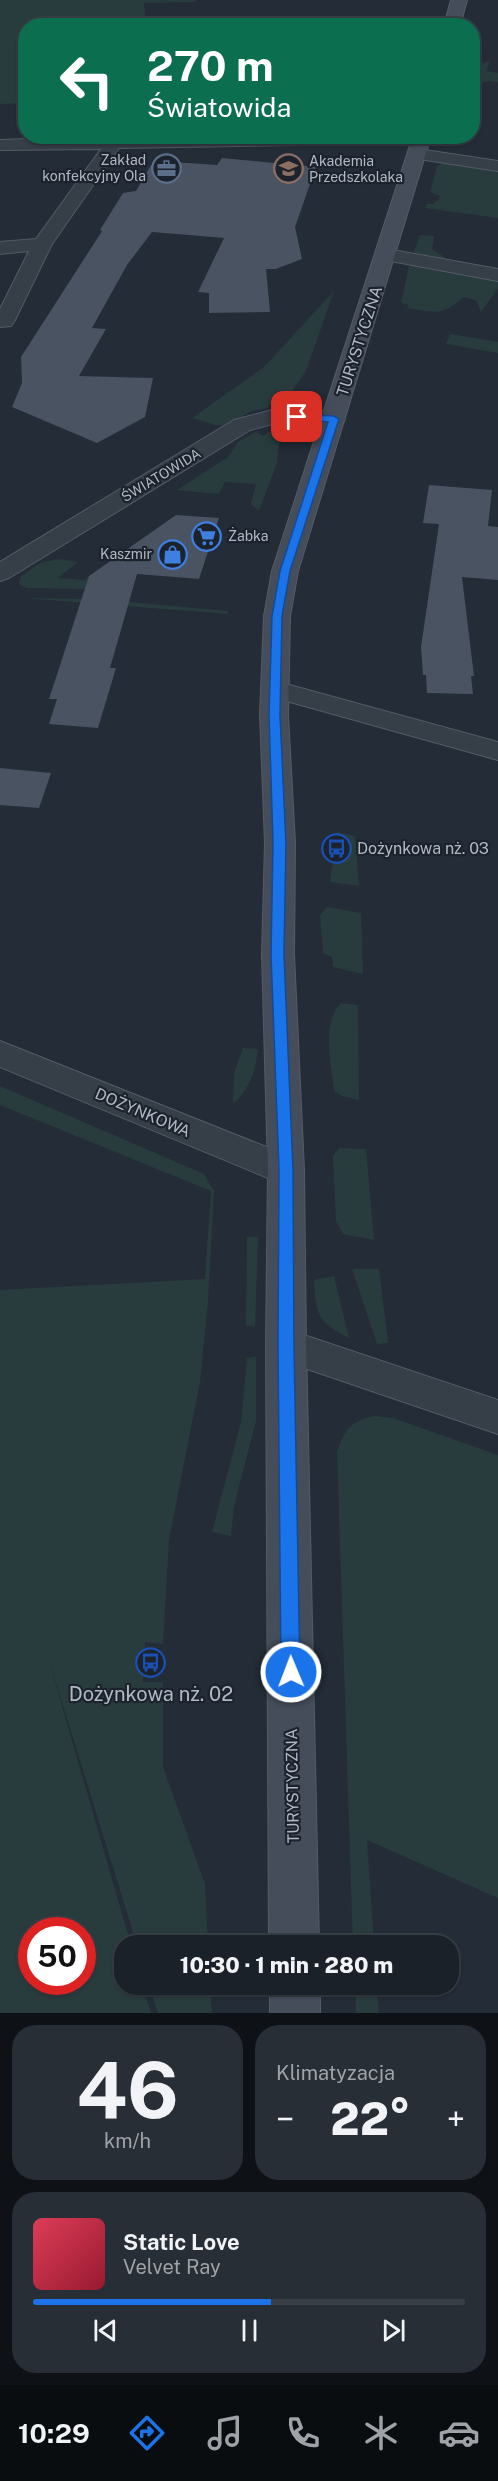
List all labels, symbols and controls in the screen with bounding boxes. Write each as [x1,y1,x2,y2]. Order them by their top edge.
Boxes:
text: 270 m [147,41,274,90]
icon: left [48,42,126,120]
text: Światowida [147,91,291,123]
place label: Zakład konfekcyjny Ola [42,152,146,184]
office icon: Zakład konfekcyjny Ola [151,152,183,184]
school or university icon: Akademia Przedszkolaka [272,153,304,185]
place label: Akademia Przedszkolaka [309,153,403,185]
street label: TURYSTYCZNA [333,284,386,399]
pin [271,391,322,442]
icon: arrive [280,400,313,433]
street label: ŚWIATOWIDA [117,443,204,505]
supermarket icon: Żabka [191,520,223,552]
place label: Żabka [228,526,269,544]
shop icon: Kaszmir [157,538,189,570]
place label: Kaszmir [100,546,152,562]
bus stop icon: Dożynkowa nż. 03 [320,832,352,864]
place label: Dożynkowa nż. 03 [357,839,489,858]
street label: DOŻYNKOWA [92,1083,194,1141]
position arrow [259,1640,323,1704]
bus stop icon: Dożynkowa nż. 02 [135,1647,167,1679]
place label: Dożynkowa nż. 02 [69,1682,233,1706]
street label: TURYSTYCZNA [282,1728,303,1844]
speed limit sign: 50 [18,1917,96,1995]
text: 10:30 · 1 min · 280 m [180,1952,393,1978]
text: 46 [76,2044,179,2136]
text: Klimatyzacja [276,2061,395,2085]
text: 22° [330,2092,411,2145]
text: − [276,2100,294,2138]
text: + [447,2100,465,2138]
text: km/h [104,2129,151,2153]
text: Static Love [123,2229,240,2255]
text: Velvet Ray [123,2255,221,2279]
icon: previous [89,2314,122,2347]
icon: pause [233,2314,266,2347]
icon: next [377,2314,410,2347]
icon: directions [126,2412,168,2454]
icon: music [204,2412,246,2454]
icon: phone [282,2412,324,2454]
icon: climate [360,2412,402,2454]
icon: car [438,2412,480,2454]
text: 10:29 [18,2417,90,2449]

